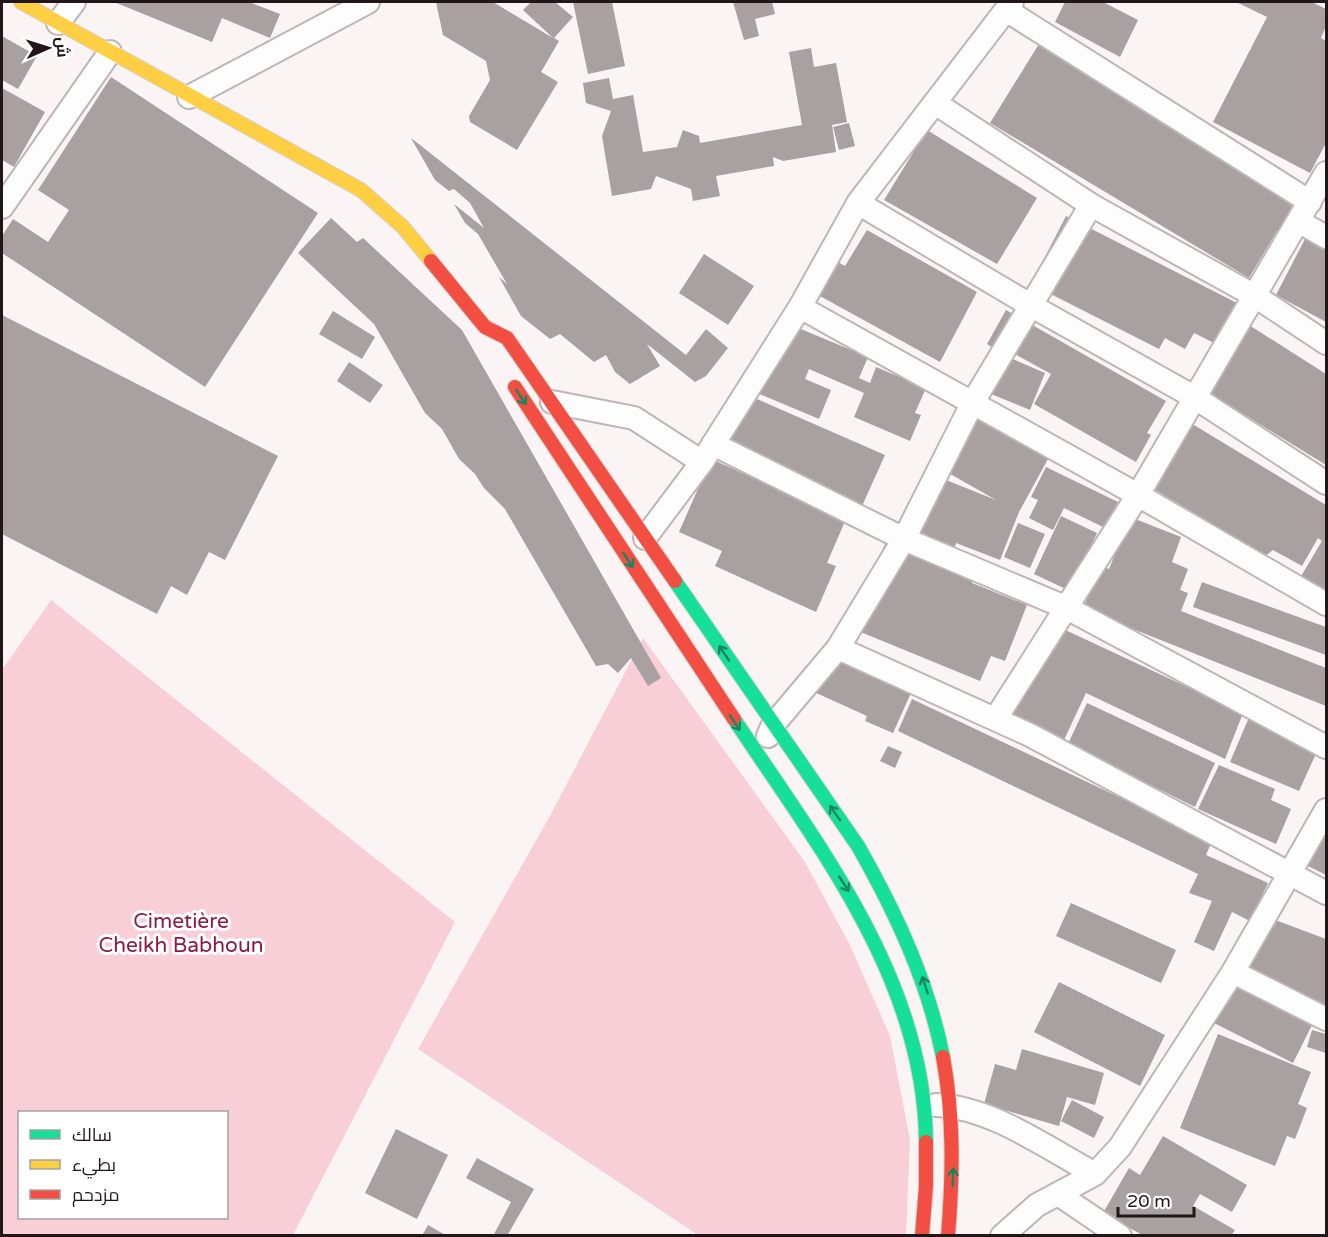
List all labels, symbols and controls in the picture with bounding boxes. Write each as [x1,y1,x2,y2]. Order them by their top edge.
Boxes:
north arrow [18,18,78,78]
text: ش [51,36,73,58]
one-way arrow [515,388,527,404]
one-way arrow [622,551,634,567]
one-way arrow [718,646,730,662]
one-way arrow [729,714,741,730]
one-way arrow [829,806,841,822]
one-way arrow [838,876,850,892]
park label: Cimetière Cheikh Babhoun [99,909,263,958]
one-way arrow [919,976,930,995]
legend [18,1111,228,1219]
text: سالك [72,1124,112,1146]
text: بطيء [72,1154,116,1179]
one-way arrow [947,1168,958,1188]
scale bar [1118,1180,1194,1218]
text: مزدحم [72,1184,120,1207]
text: 20 m [1127,1190,1171,1212]

